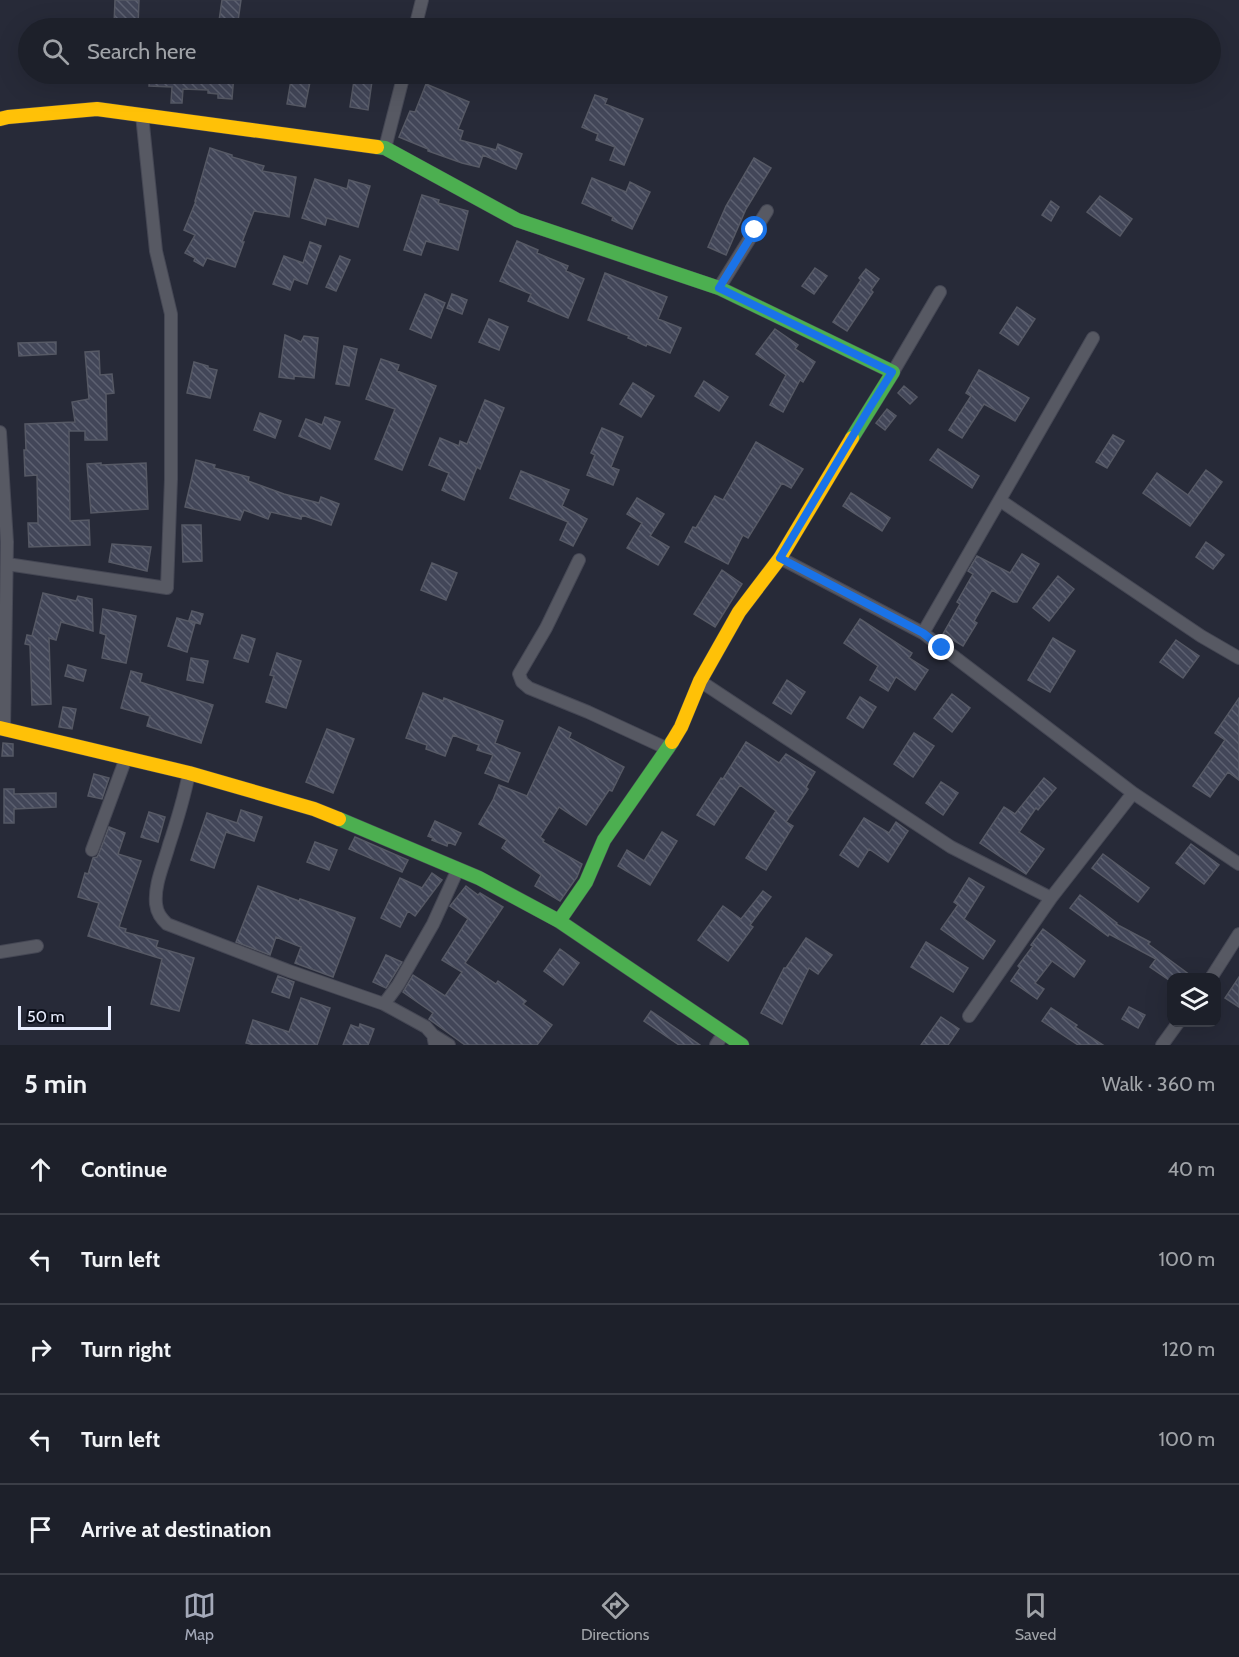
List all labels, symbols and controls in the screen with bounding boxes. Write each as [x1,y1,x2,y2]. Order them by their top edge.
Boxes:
search box [18,18,1221,84]
icon: search [39,35,72,68]
text: Search here [87,38,196,65]
route start [741,216,767,242]
route end [928,634,954,660]
map controls [1167,973,1221,1027]
button: layers [1167,973,1221,1027]
scale bar [18,1003,111,1030]
text: 50 m [27,1007,64,1026]
text: 5 min [24,1068,87,1100]
text: Walk · 360 m [1102,1072,1215,1096]
icon: ahead [24,1153,57,1186]
text: Continue [81,1156,167,1183]
text: 40 m [1167,1157,1215,1181]
icon: left [24,1243,57,1276]
text: Turn left [81,1246,160,1273]
text: 100 m [1159,1247,1215,1271]
icon: right [24,1333,57,1366]
text: Turn right [81,1336,171,1363]
text: 120 m [1162,1337,1215,1361]
icon: left [24,1423,57,1456]
text: Turn left [81,1426,160,1453]
text: 100 m [1159,1427,1215,1451]
icon: arrive [24,1513,57,1546]
text: Arrive at destination [81,1516,271,1543]
tab: Map [183,1589,216,1644]
tab: Directions [581,1589,649,1644]
tab: Saved [1015,1589,1056,1644]

